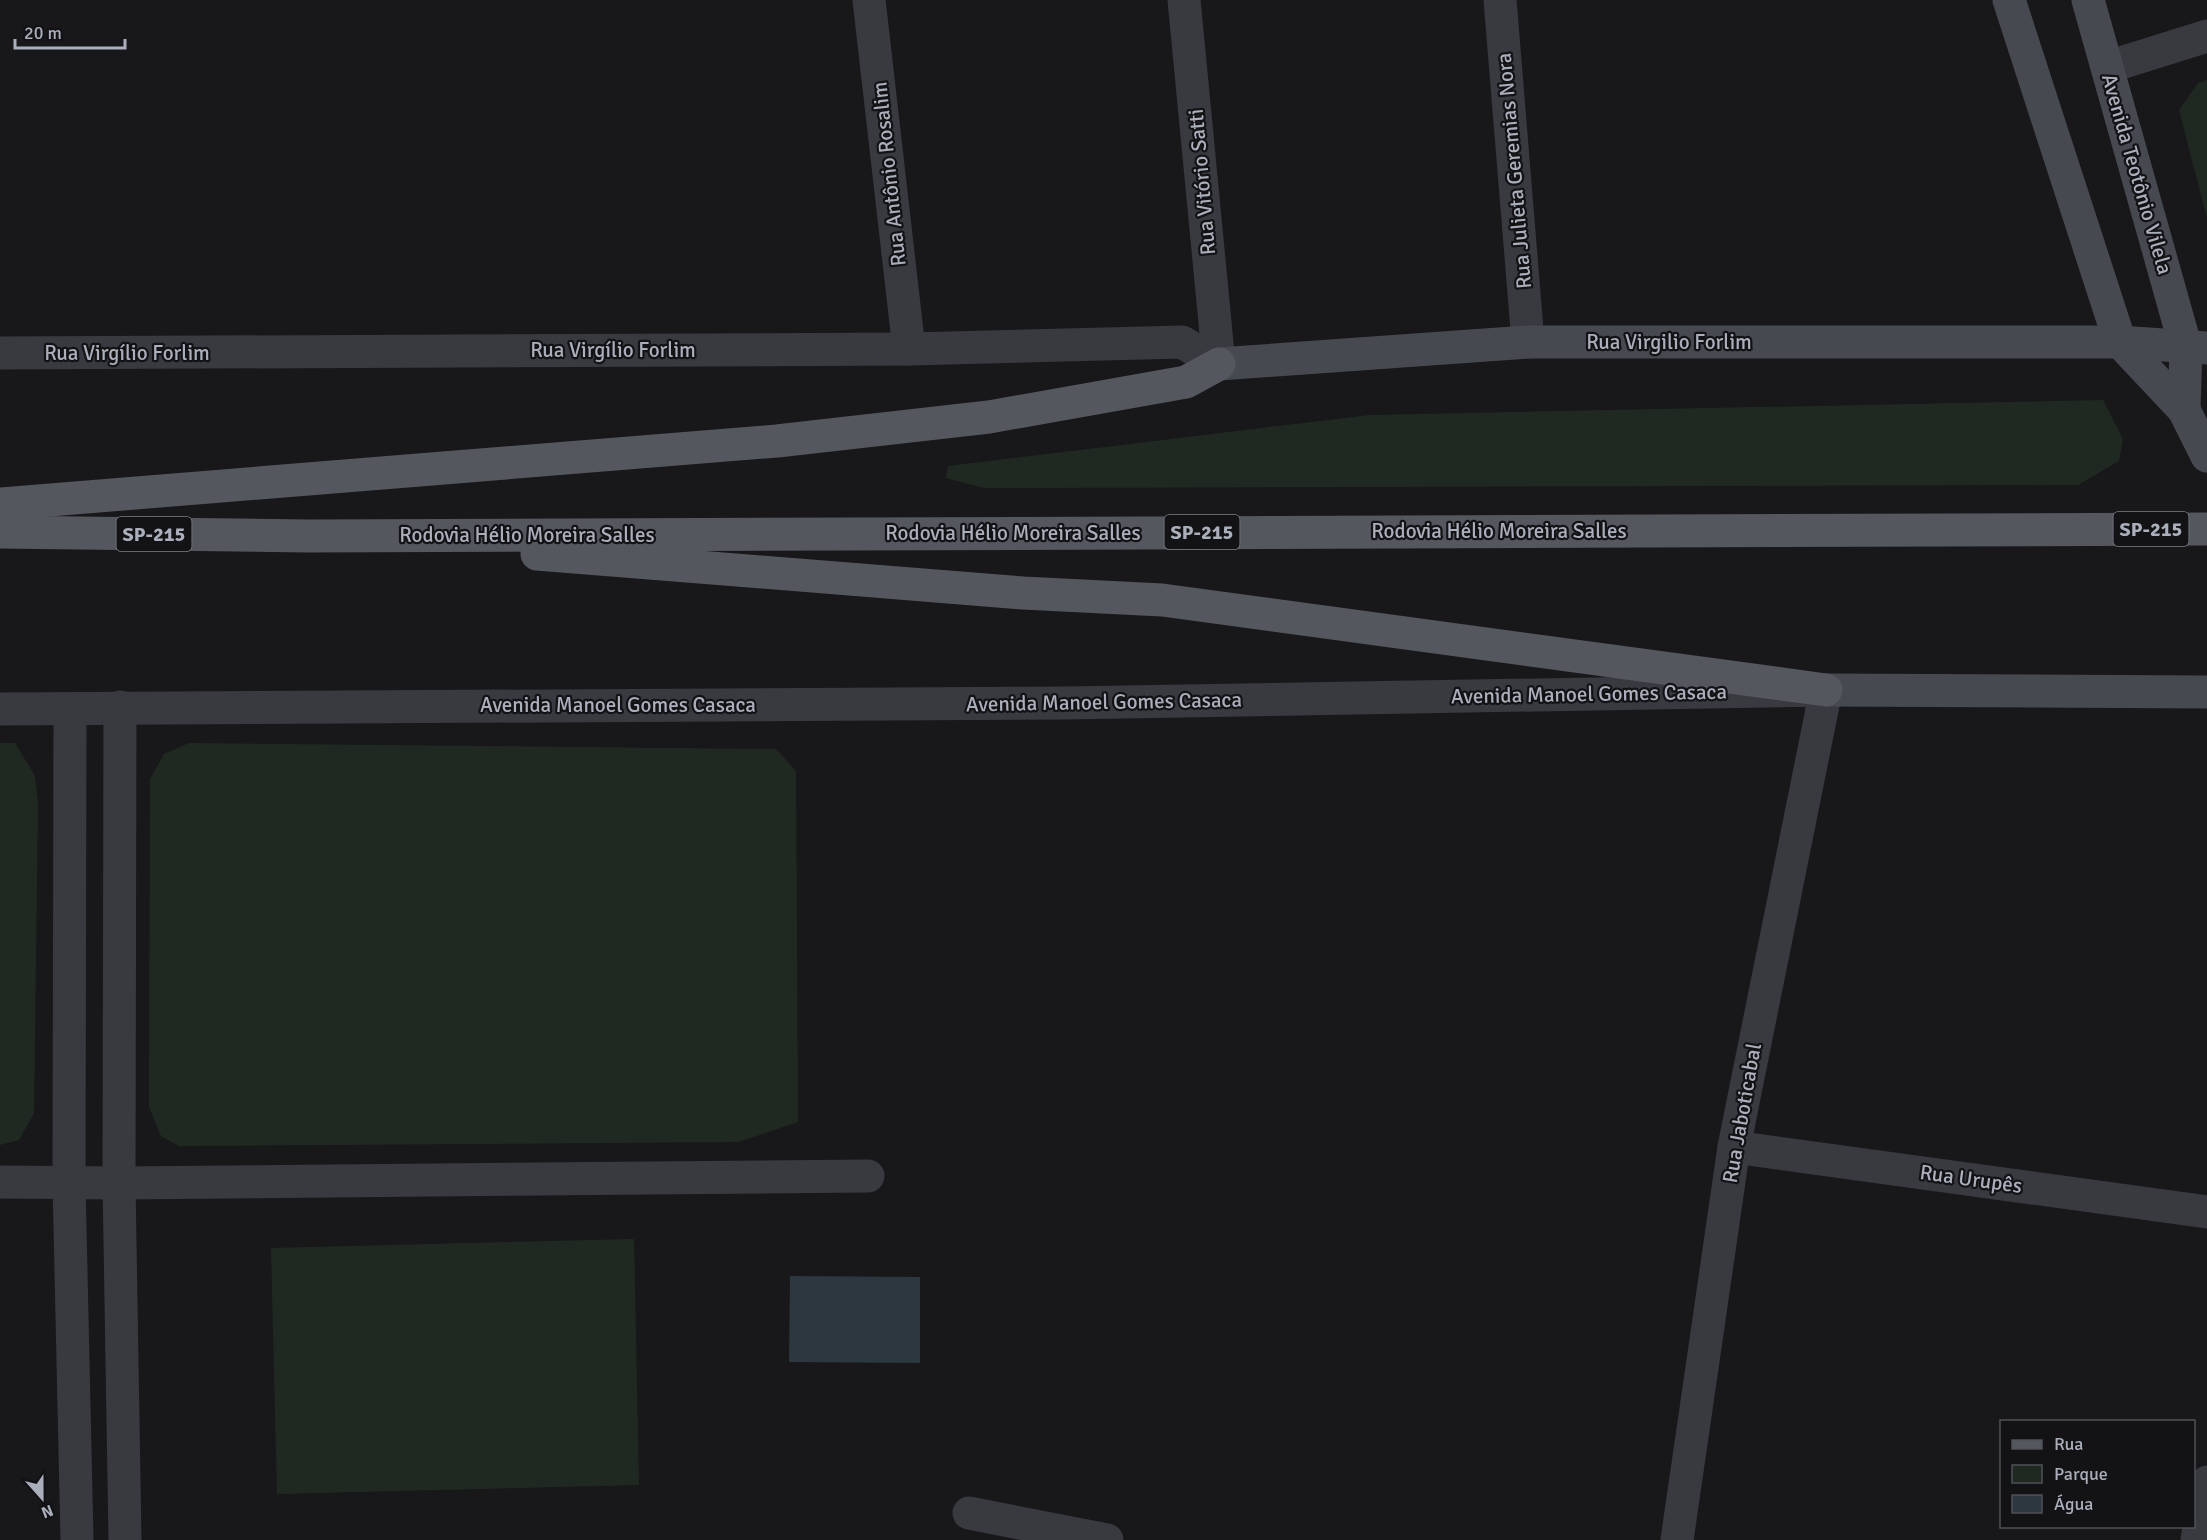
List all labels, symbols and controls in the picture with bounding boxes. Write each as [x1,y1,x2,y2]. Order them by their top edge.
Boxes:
scale bar [15,12,124,50]
text: 20 m [24,22,62,44]
street label: Rua Julieta Geremias Nora [1491,52,1537,290]
street label: Avenida Teotônio Vilela [2096,71,2178,277]
street label: Rua Antônio Rosalim [866,80,912,268]
street label: Rua Vitório Satti [1183,108,1221,256]
street label: Rua Virgilio Forlim [1586,329,1752,355]
street label: Rua Virgílio Forlim [530,337,696,363]
street label: Rua Virgílio Forlim [44,340,210,366]
road number: SP-215 [2114,512,2188,546]
road number: SP-215 [1164,515,1240,549]
road number: SP-215 [116,517,192,551]
street label: Rodovia Hélio Moreira Salles [1371,518,1627,544]
street label: Rodovia Hélio Moreira Salles [885,520,1141,546]
street label: Rodovia Hélio Moreira Salles [399,522,655,548]
street label: Avenida Manoel Gomes Casaca [1451,679,1727,709]
street label: Avenida Manoel Gomes Casaca [966,687,1242,717]
street label: Avenida Manoel Gomes Casaca [480,692,756,718]
street label: Rua Jaboticabal [1717,1041,1767,1185]
street label: Rua Urupês [1918,1159,2024,1199]
legend [2000,1420,2195,1528]
text: Rua [2054,1433,2083,1455]
text: Parque [2054,1463,2108,1485]
north arrow [12,1468,72,1528]
text: Água [2054,1493,2093,1515]
text: N [38,1500,56,1522]

